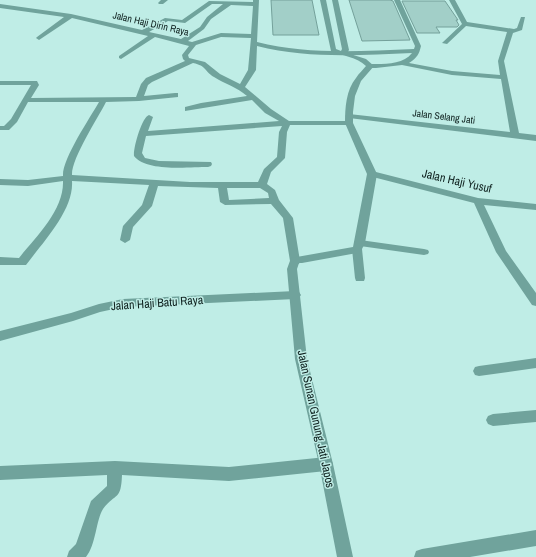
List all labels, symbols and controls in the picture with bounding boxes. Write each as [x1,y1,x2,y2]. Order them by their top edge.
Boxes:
street label: Jalan Haji Dirin Raya [111,8,191,39]
street label: Jalan Selang Jati [412,106,476,127]
street label: Jalan Haji Yusuf [421,165,494,197]
street label: Jalan Haji Batu Raya [110,292,204,314]
street label: Jalan Sunan Gunung Jati Japos [294,349,338,489]

